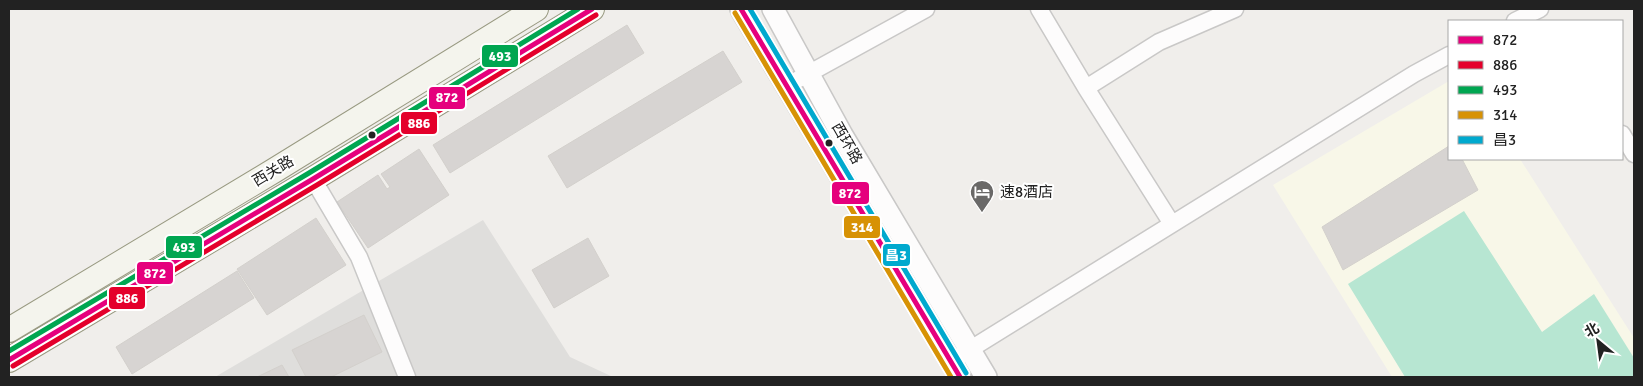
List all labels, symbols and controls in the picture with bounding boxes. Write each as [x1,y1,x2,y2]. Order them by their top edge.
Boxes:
legend [1448,20,1623,160]
text: 872 [1493,31,1517,49]
line badge: 493 [481,44,519,68]
text: 493 [489,48,511,65]
text: 886 [1493,56,1517,74]
text: 493 [1493,81,1517,99]
line badge: 872 [428,86,466,110]
text: 872 [436,89,458,106]
text: 314 [1493,106,1517,124]
line badge: 886 [400,111,438,135]
text: 886 [408,115,431,132]
street label: 西环路 [828,119,866,167]
unlabelled marker [367,130,377,140]
text: 昌3 [1493,131,1516,149]
unlabelled marker [824,138,834,148]
street label: 西关路 [249,152,297,190]
hotel icon: 速8酒店 [969,179,995,213]
line badge: 872 [831,181,870,205]
place label: 速8酒店 [1000,183,1053,201]
text: 872 [839,185,861,202]
line badge: 314 [843,215,881,239]
text: 314 [851,219,874,236]
line badge: 493 [165,235,203,259]
text: 493 [173,239,195,256]
line badge: 昌3 [882,243,911,267]
text: 昌3 [885,247,907,264]
line badge: 872 [136,261,174,285]
text: 872 [144,265,166,282]
line badge: 886 [108,286,146,310]
text: 886 [116,290,139,307]
north arrow [1573,316,1623,366]
text: 北 [1582,319,1602,341]

